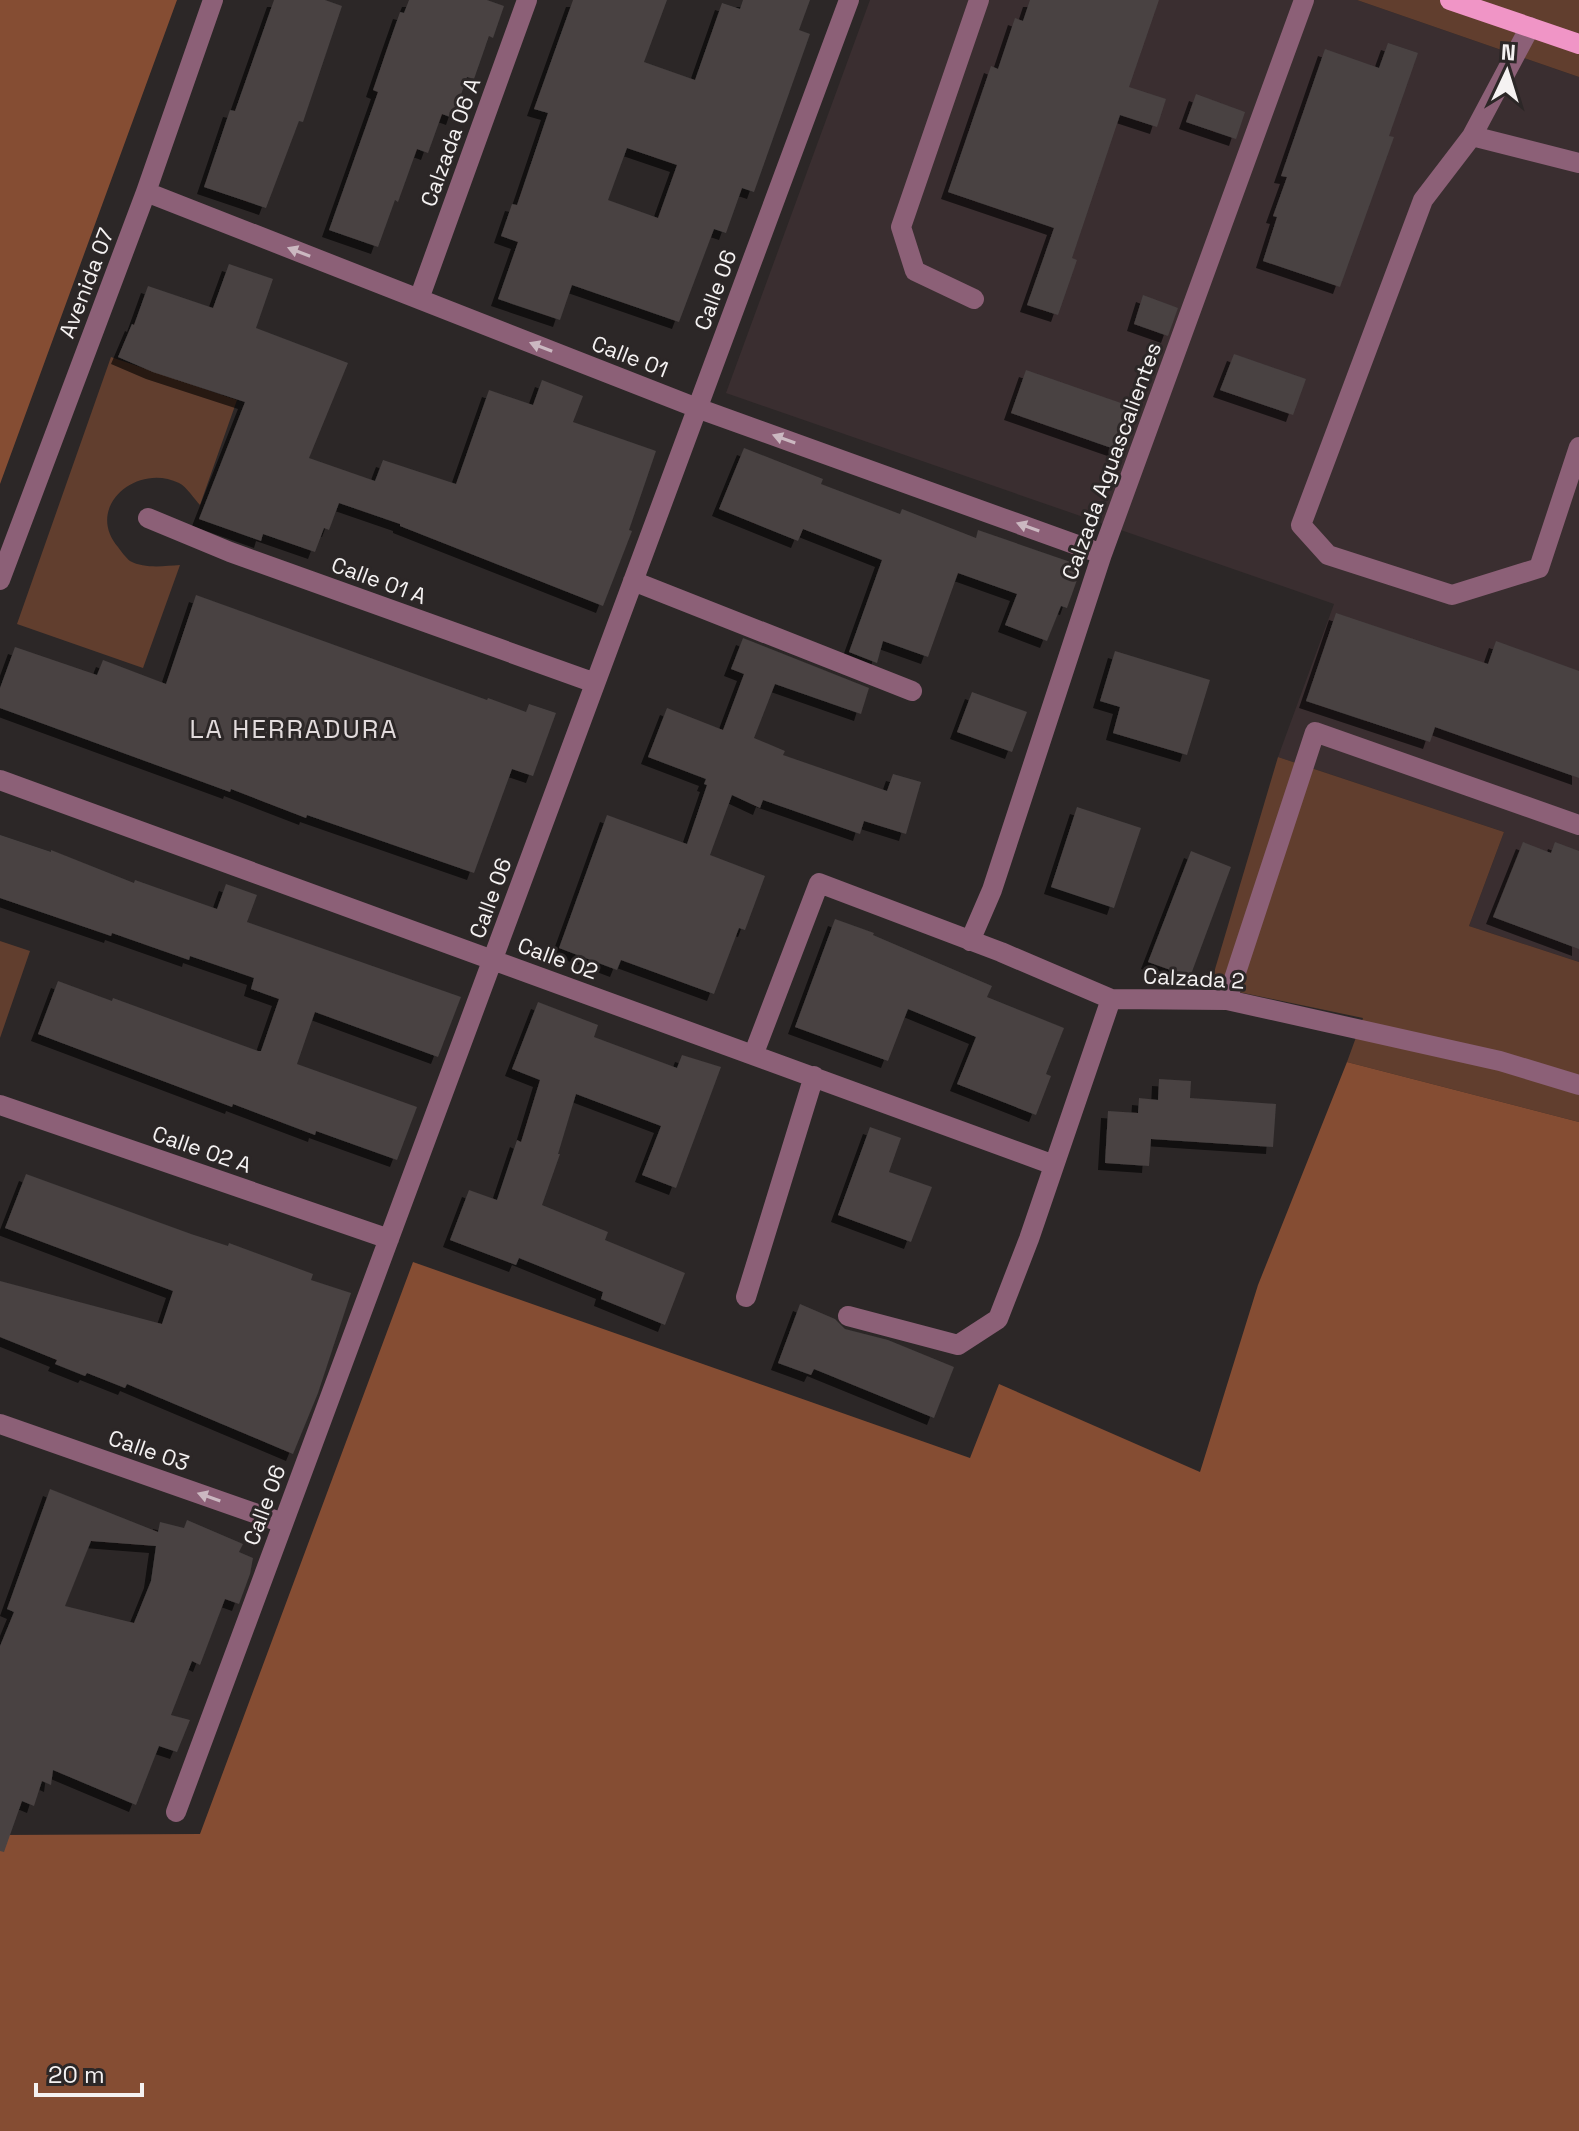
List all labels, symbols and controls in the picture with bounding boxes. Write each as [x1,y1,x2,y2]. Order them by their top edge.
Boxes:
north arrow [1467,32,1547,112]
text: N [1500,38,1517,67]
street label: Calzada 06 A [414,74,486,210]
street label: Avenida 07 [52,224,120,342]
one-way arrow [287,245,311,258]
street label: Calle 06 [688,246,742,334]
street label: Calle 01 [588,329,672,383]
street label: Calzada Aguascalientes [1055,338,1167,584]
one-way arrow [529,340,553,353]
one-way arrow [771,433,795,445]
one-way arrow [1016,521,1040,533]
street label: Calle 01 A [328,550,430,610]
district label: LA HERRADURA [189,712,399,746]
street label: Calle 06 [463,854,517,942]
street label: Calle 02 [514,931,602,985]
street label: Calzada 2 [1143,961,1245,995]
street label: Calle 02 A [149,1119,255,1179]
street label: Calle 03 [105,1423,193,1477]
street label: Calle 06 [237,1461,291,1549]
one-way arrow [197,1490,221,1503]
scale bar [36,2047,142,2097]
text: 20 m [48,2059,105,2090]

